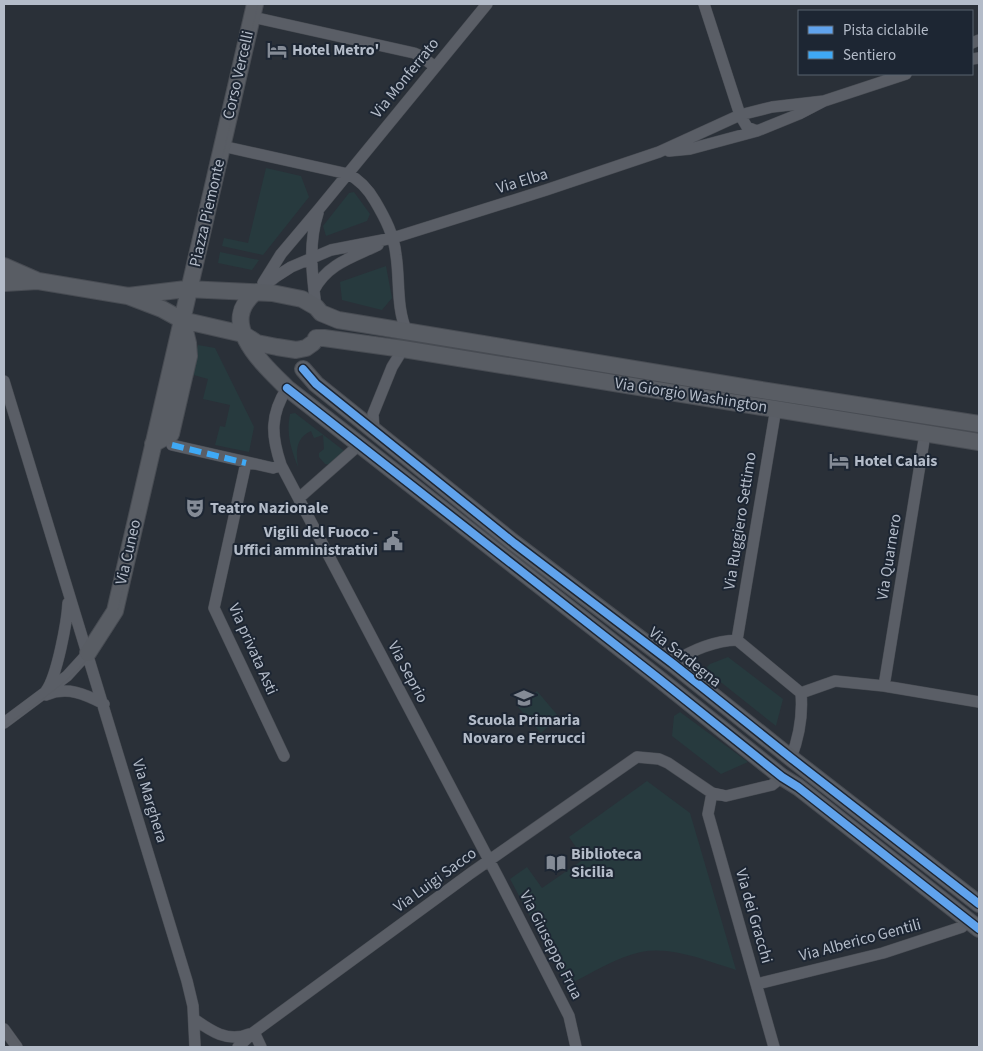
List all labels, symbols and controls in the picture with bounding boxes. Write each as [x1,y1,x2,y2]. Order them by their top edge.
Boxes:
legend [798,10,973,75]
text: Pista ciclabile [843,20,928,41]
street label: Corso Vercelli [217,29,259,121]
street label: Via Monferrato [366,33,444,123]
hotel icon: Hotel Metro' [266,39,288,61]
place label: Hotel Metro' [292,39,379,61]
text: Sentiero [843,45,896,66]
street label: Piazza Piemonte [184,157,230,269]
street label: Via Elba [494,163,550,199]
street label: Via Giorgio Washington [613,372,769,418]
hotel icon: Hotel Calais [828,450,850,472]
place label: Hotel Calais [854,450,937,472]
street label: Via Ruggiero Settimo [718,451,762,591]
theatre icon: Teatro Nazionale [184,497,206,519]
place label: Teatro Nazionale [210,497,329,519]
street label: Via Quarnero [871,512,907,602]
street label: Via Cuneo [110,517,146,587]
place label: Vigili del Fuoco - Uffici amministrativi [233,521,378,561]
public building icon: Vigili del Fuoco - Uffici amministrativi [382,530,404,552]
street label: Via privata Asti [223,600,283,698]
street label: Via Sardegna [644,622,726,692]
street label: Via Seprio [383,637,433,707]
school or university icon: Scuola Primaria Novaro e Ferrucci [513,687,535,709]
place label: Scuola Primaria Novaro e Ferrucci [463,709,585,749]
street label: Via Marghera [127,756,173,846]
street label: Via Luigi Sacco [389,842,481,918]
place label: Biblioteca Sicilia [571,843,642,883]
library icon: Biblioteca Sicilia [545,852,567,874]
street label: Via dei Gracchi [730,866,778,966]
street label: Via Giuseppe Frua [514,887,588,1003]
street label: Via Alberico Gentili [797,913,923,967]

